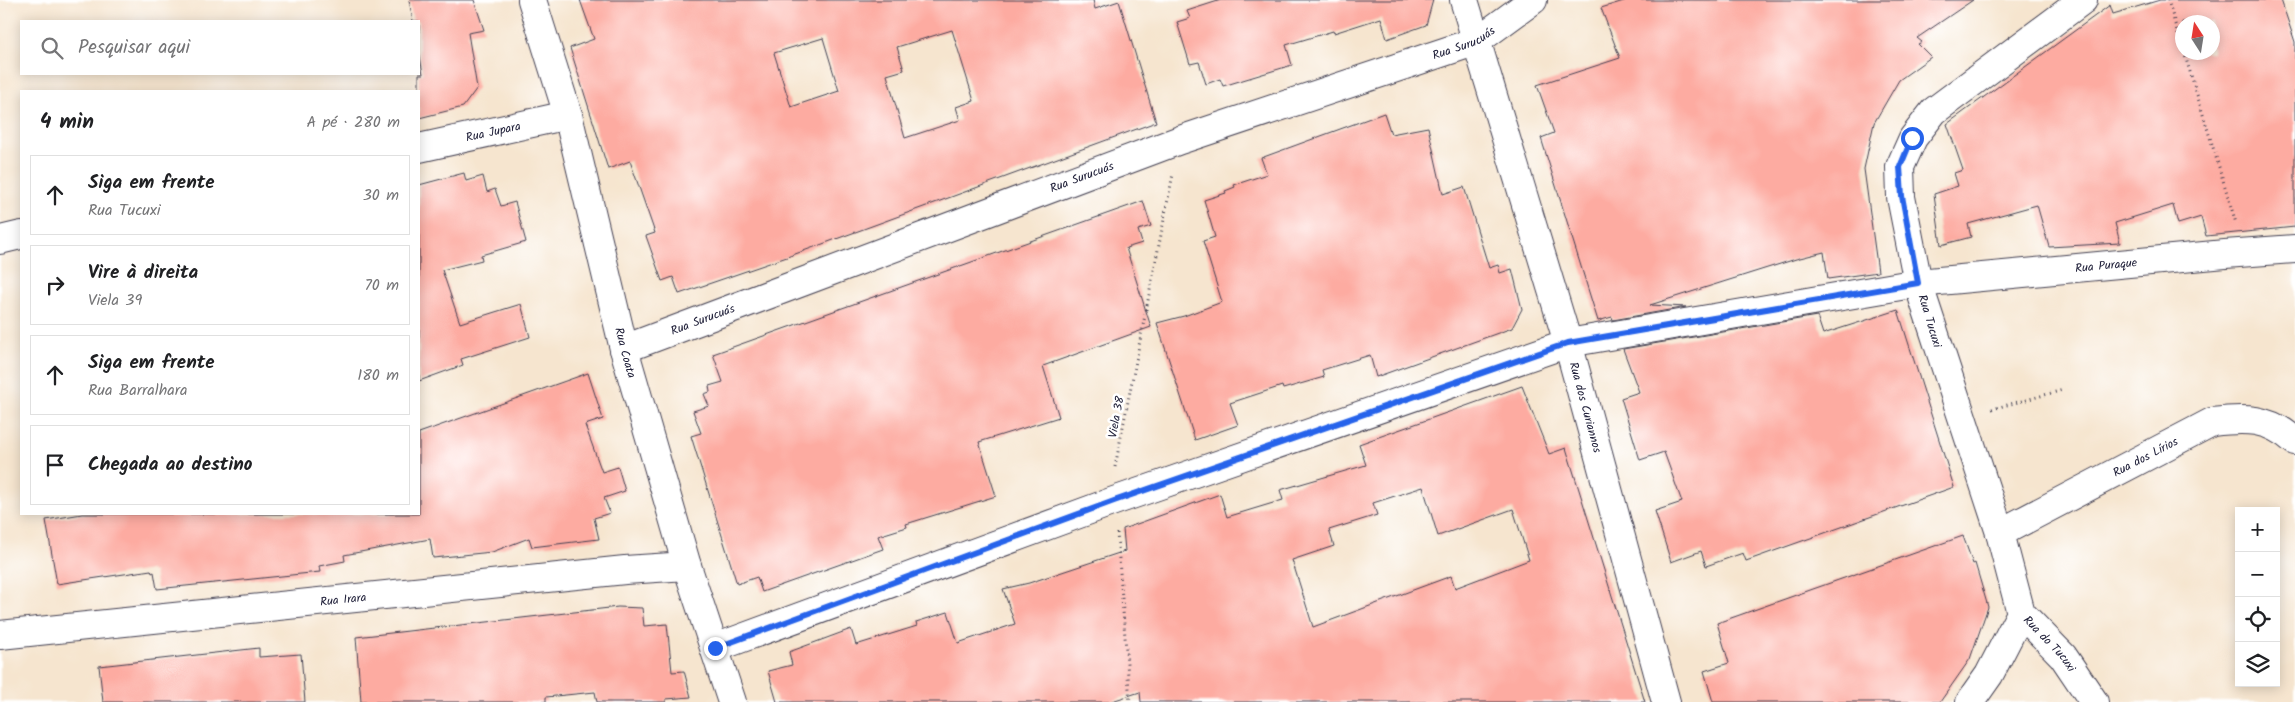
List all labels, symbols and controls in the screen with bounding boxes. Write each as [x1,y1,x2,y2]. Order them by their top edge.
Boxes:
north arrow [2175,15,2220,60]
search box [20,20,420,75]
street label: Rua Surucuás [1430,22,1499,65]
text: Pesquisar aqui [78,33,190,63]
icon: search [38,34,66,62]
text: 4 min [40,106,94,139]
text: A pé · 280 m [306,110,400,135]
street label: Rua Jupara [464,117,523,147]
route start [1901,127,1924,150]
street label: Rua Surucuás [1047,157,1117,198]
text: Siga em frente [88,168,215,198]
icon: ahead [41,181,69,209]
text: 30 m [363,183,399,208]
text: Rua Tucuxi [88,198,161,223]
street label: Rua Puraque [2074,253,2139,278]
text: Vire à direita [88,258,198,288]
icon: right [41,271,69,299]
text: 70 m [364,273,399,298]
text: Viela 39 [88,288,142,313]
street label: Rua Tucuxi [1912,292,1947,351]
street label: Rua Surucuás [668,299,738,341]
street label: Rua Coata [609,325,641,381]
text: Siga em frente [88,348,215,378]
street label: Rua dos Curiannos [1564,360,1607,455]
icon: ahead [41,361,69,389]
text: 180 m [357,363,399,388]
text: Rua Barralhara [88,378,188,403]
street label: Viela 38 [1103,394,1130,440]
street label: Rua dos Lírios [2109,432,2182,482]
text: Chegada ao destino [88,450,253,480]
icon: arrive [41,451,69,479]
map controls [2235,507,2280,687]
button: + [2235,507,2280,552]
button: − [2235,552,2280,597]
street label: Rua Irara [319,588,368,612]
button: locate [2235,597,2280,642]
street label: Rua do Tucuxi [2018,611,2081,677]
route end [704,637,727,660]
button: layers [2235,642,2280,687]

